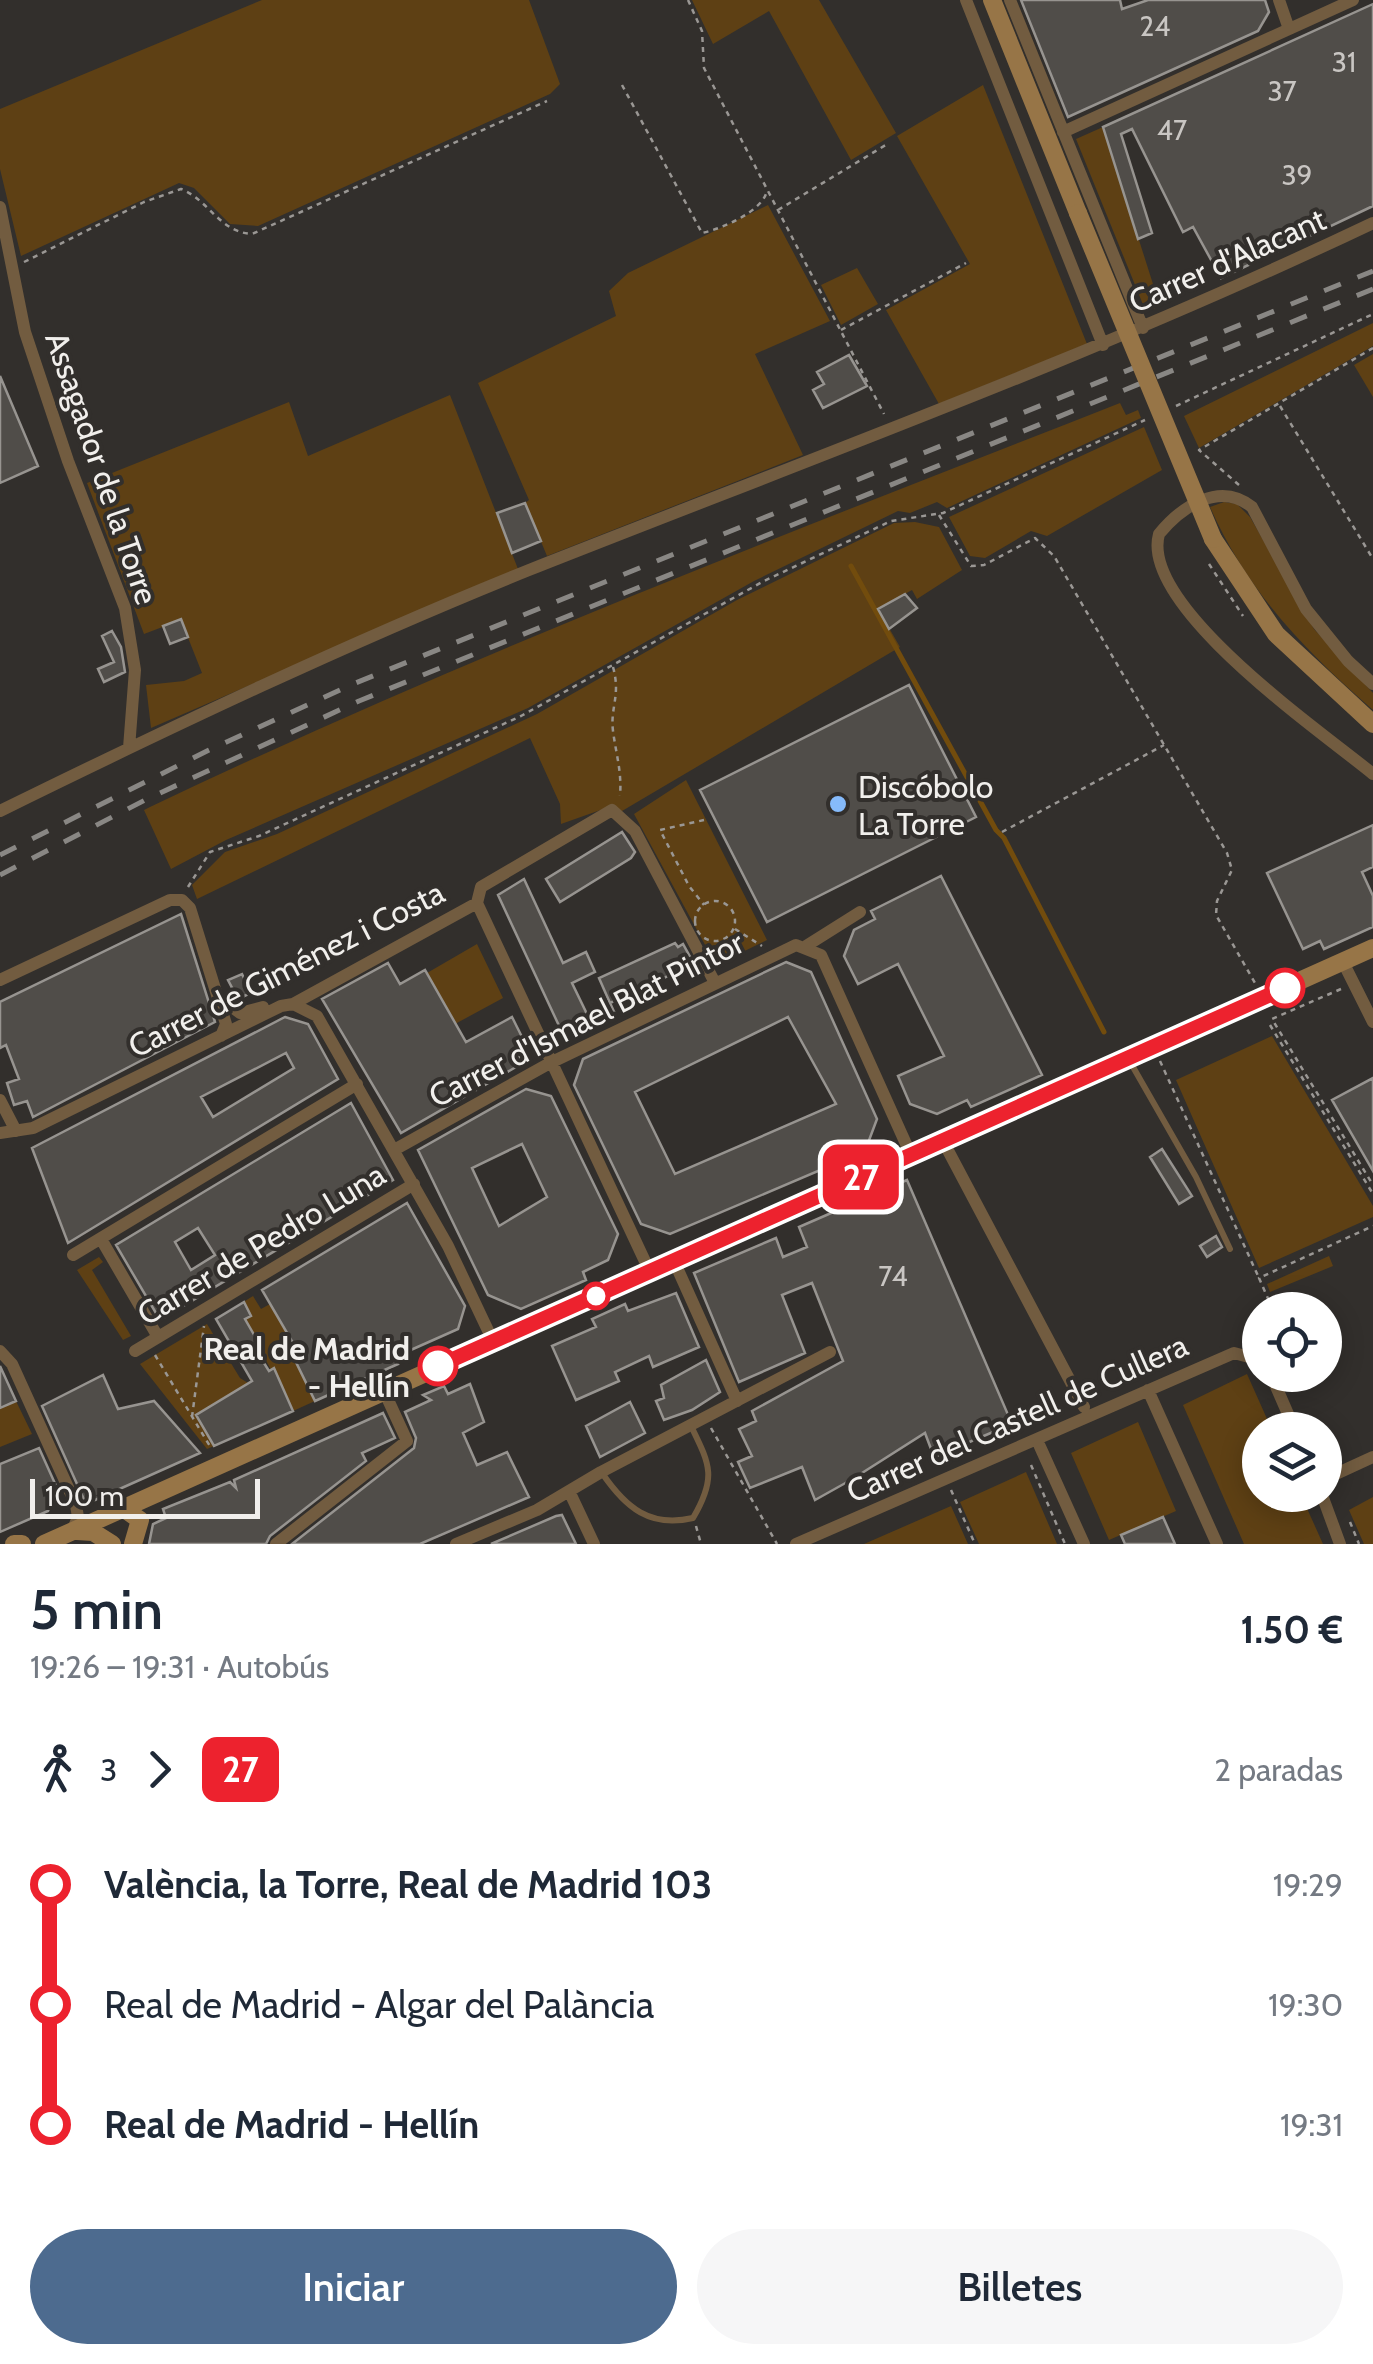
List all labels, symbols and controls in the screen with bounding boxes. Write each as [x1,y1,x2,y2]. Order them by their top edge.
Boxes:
house number: 24 [1140,9,1170,43]
house number: 31 [1332,45,1356,79]
house number: 37 [1267,74,1297,108]
house number: 47 [1157,113,1187,147]
house number: 39 [1281,158,1313,192]
street label: Carrer d'Alacant [1123,199,1332,321]
street label: Assagador de la Torre [37,327,167,609]
place label: Discóbolo La Torre [858,767,993,843]
marker: Discóbolo La Torre [827,793,849,815]
street label: Carrer de Giménez i Costa [122,872,451,1066]
street label: Carrer d'Ismael Blat Pintor [422,922,751,1115]
unlabelled marker [1266,969,1304,1007]
line badge: 27 [816,1144,906,1210]
street label: Carrer de Pedro Luna [130,1154,393,1333]
text: 27 [843,1156,879,1199]
house number: 74 [878,1259,908,1293]
unlabelled marker [583,1283,609,1309]
map controls [1242,1292,1342,1512]
button: locate [1242,1292,1342,1392]
street label: Carrer del Castell de Cullera [840,1325,1194,1511]
place label: Real de Madrid - Hellín [203,1329,410,1405]
marker: Real de Madrid - Hellín [419,1347,457,1385]
button: layers [1242,1412,1342,1512]
scale bar [30,1474,260,1518]
text: 100 m [45,1479,124,1513]
text: 5 min [30,1576,163,1643]
text: 1.50 € [1240,1606,1343,1653]
text: 19:26 – 19:31 · Autobús [30,1647,329,1686]
icon: walk [30,1742,85,1797]
icon: forward [132,1742,187,1797]
text: 27 [222,1748,259,1791]
text: 3 [100,1750,117,1789]
text: 2 paradas [1214,1750,1343,1789]
text: València, la Torre, Real de Madrid 103 [104,1861,712,1908]
text: 19:29 [1273,1865,1343,1904]
text: Real de Madrid - Algar del Palància [104,1981,654,2028]
text: 19:30 [1268,1985,1343,2024]
text: Real de Madrid - Hellín [104,2101,479,2148]
text: 19:31 [1280,2105,1343,2144]
button: Iniciar [30,2229,677,2344]
button: Billetes [697,2229,1343,2344]

